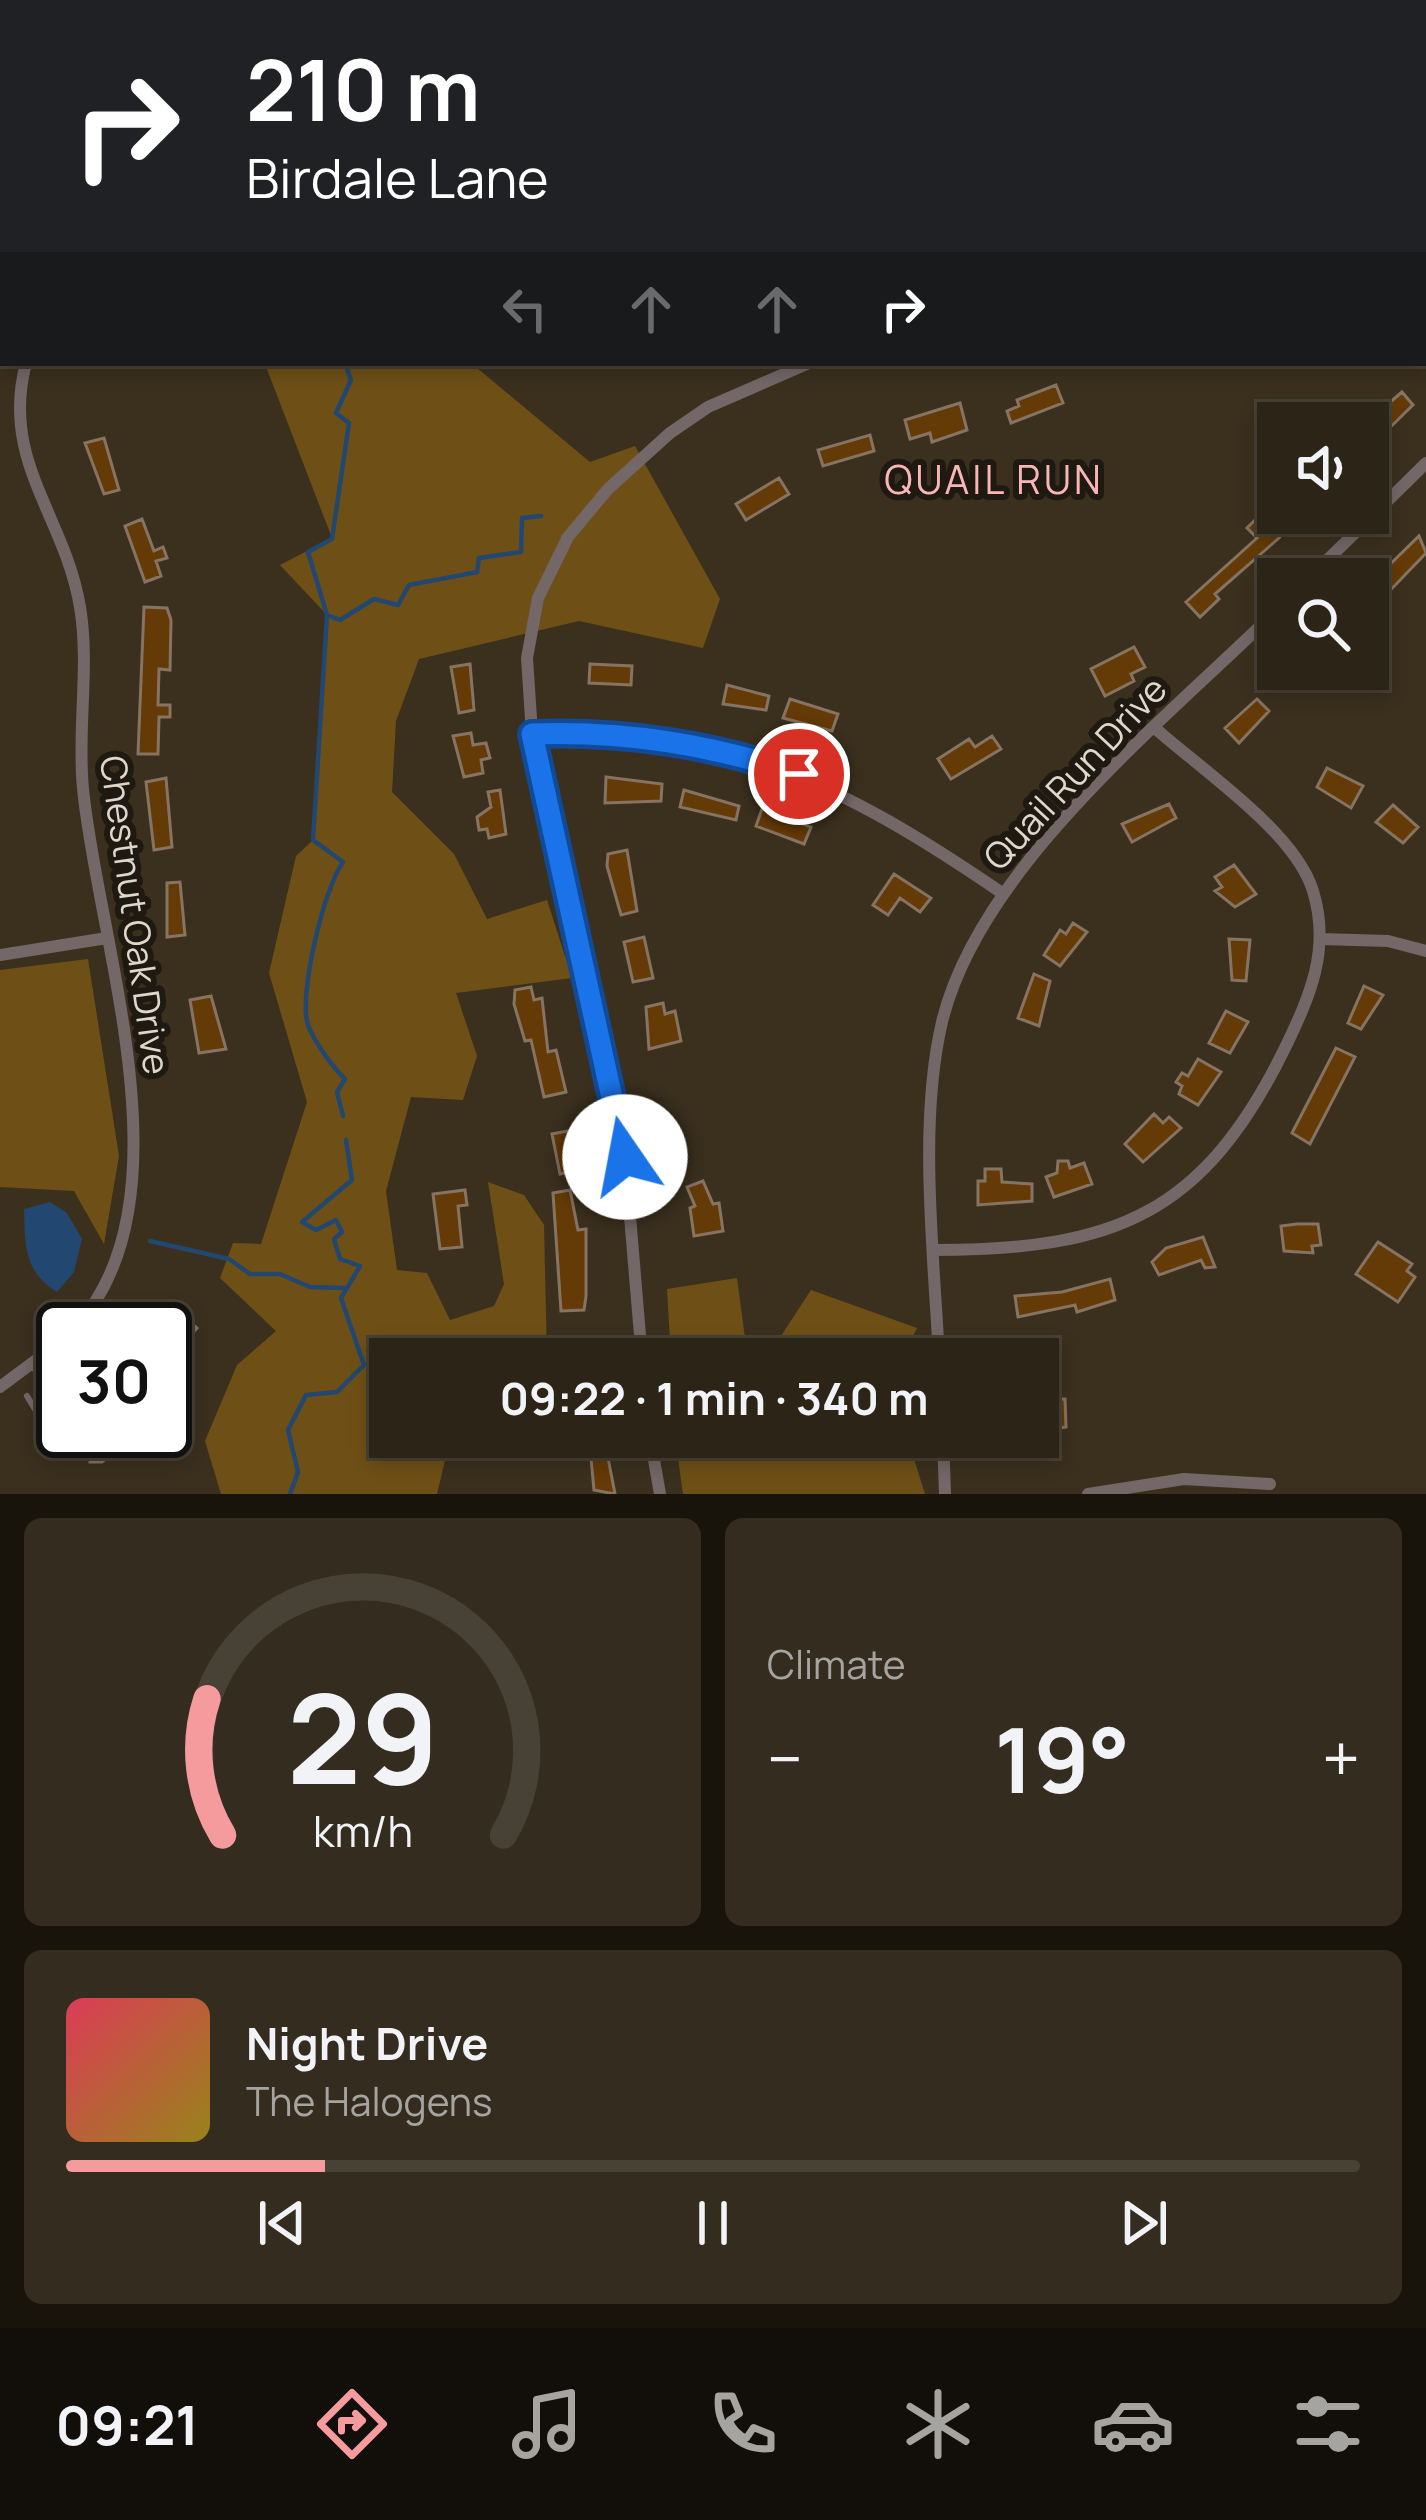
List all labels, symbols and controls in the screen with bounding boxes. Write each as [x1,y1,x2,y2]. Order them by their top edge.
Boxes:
text: 210 m [246,31,480,146]
icon: right [48,48,204,204]
text: Birdale Lane [246,140,549,214]
icon: left [492,276,558,342]
icon: ahead [618,276,684,342]
icon: ahead [744,276,810,342]
icon: right [870,276,936,342]
map controls [1257,402,1389,690]
button: sound [1257,402,1389,534]
district label: QUAIL RUN [884,452,1104,506]
button: search [1257,558,1389,690]
street label: Quail Run Drive [972,665,1177,880]
pin [748,723,850,825]
icon: arrive [766,741,832,807]
street label: Chestnut Oak Drive [89,753,182,1077]
position arrow [562,1094,688,1220]
speed limit sign: 30 [36,1302,192,1458]
text: 09:22 · 1 min · 340 m [499,1367,929,1429]
text: Climate [767,1637,906,1691]
text: 29 [287,1651,438,1821]
text: 19° [994,1697,1130,1820]
text: − [767,1713,803,1803]
text: + [1322,1713,1360,1803]
text: km/h [313,1801,412,1860]
text: Night Drive [246,2012,488,2074]
text: The Halogens [246,2074,493,2128]
icon: previous [249,2190,315,2256]
icon: pause [680,2190,746,2256]
icon: next [1111,2190,1177,2256]
icon: directions [310,2382,394,2466]
icon: music [505,2382,589,2466]
icon: phone [701,2382,785,2466]
icon: climate [896,2382,980,2466]
icon: car [1091,2382,1175,2466]
icon: filters [1286,2382,1370,2466]
text: 09:21 [56,2387,199,2461]

